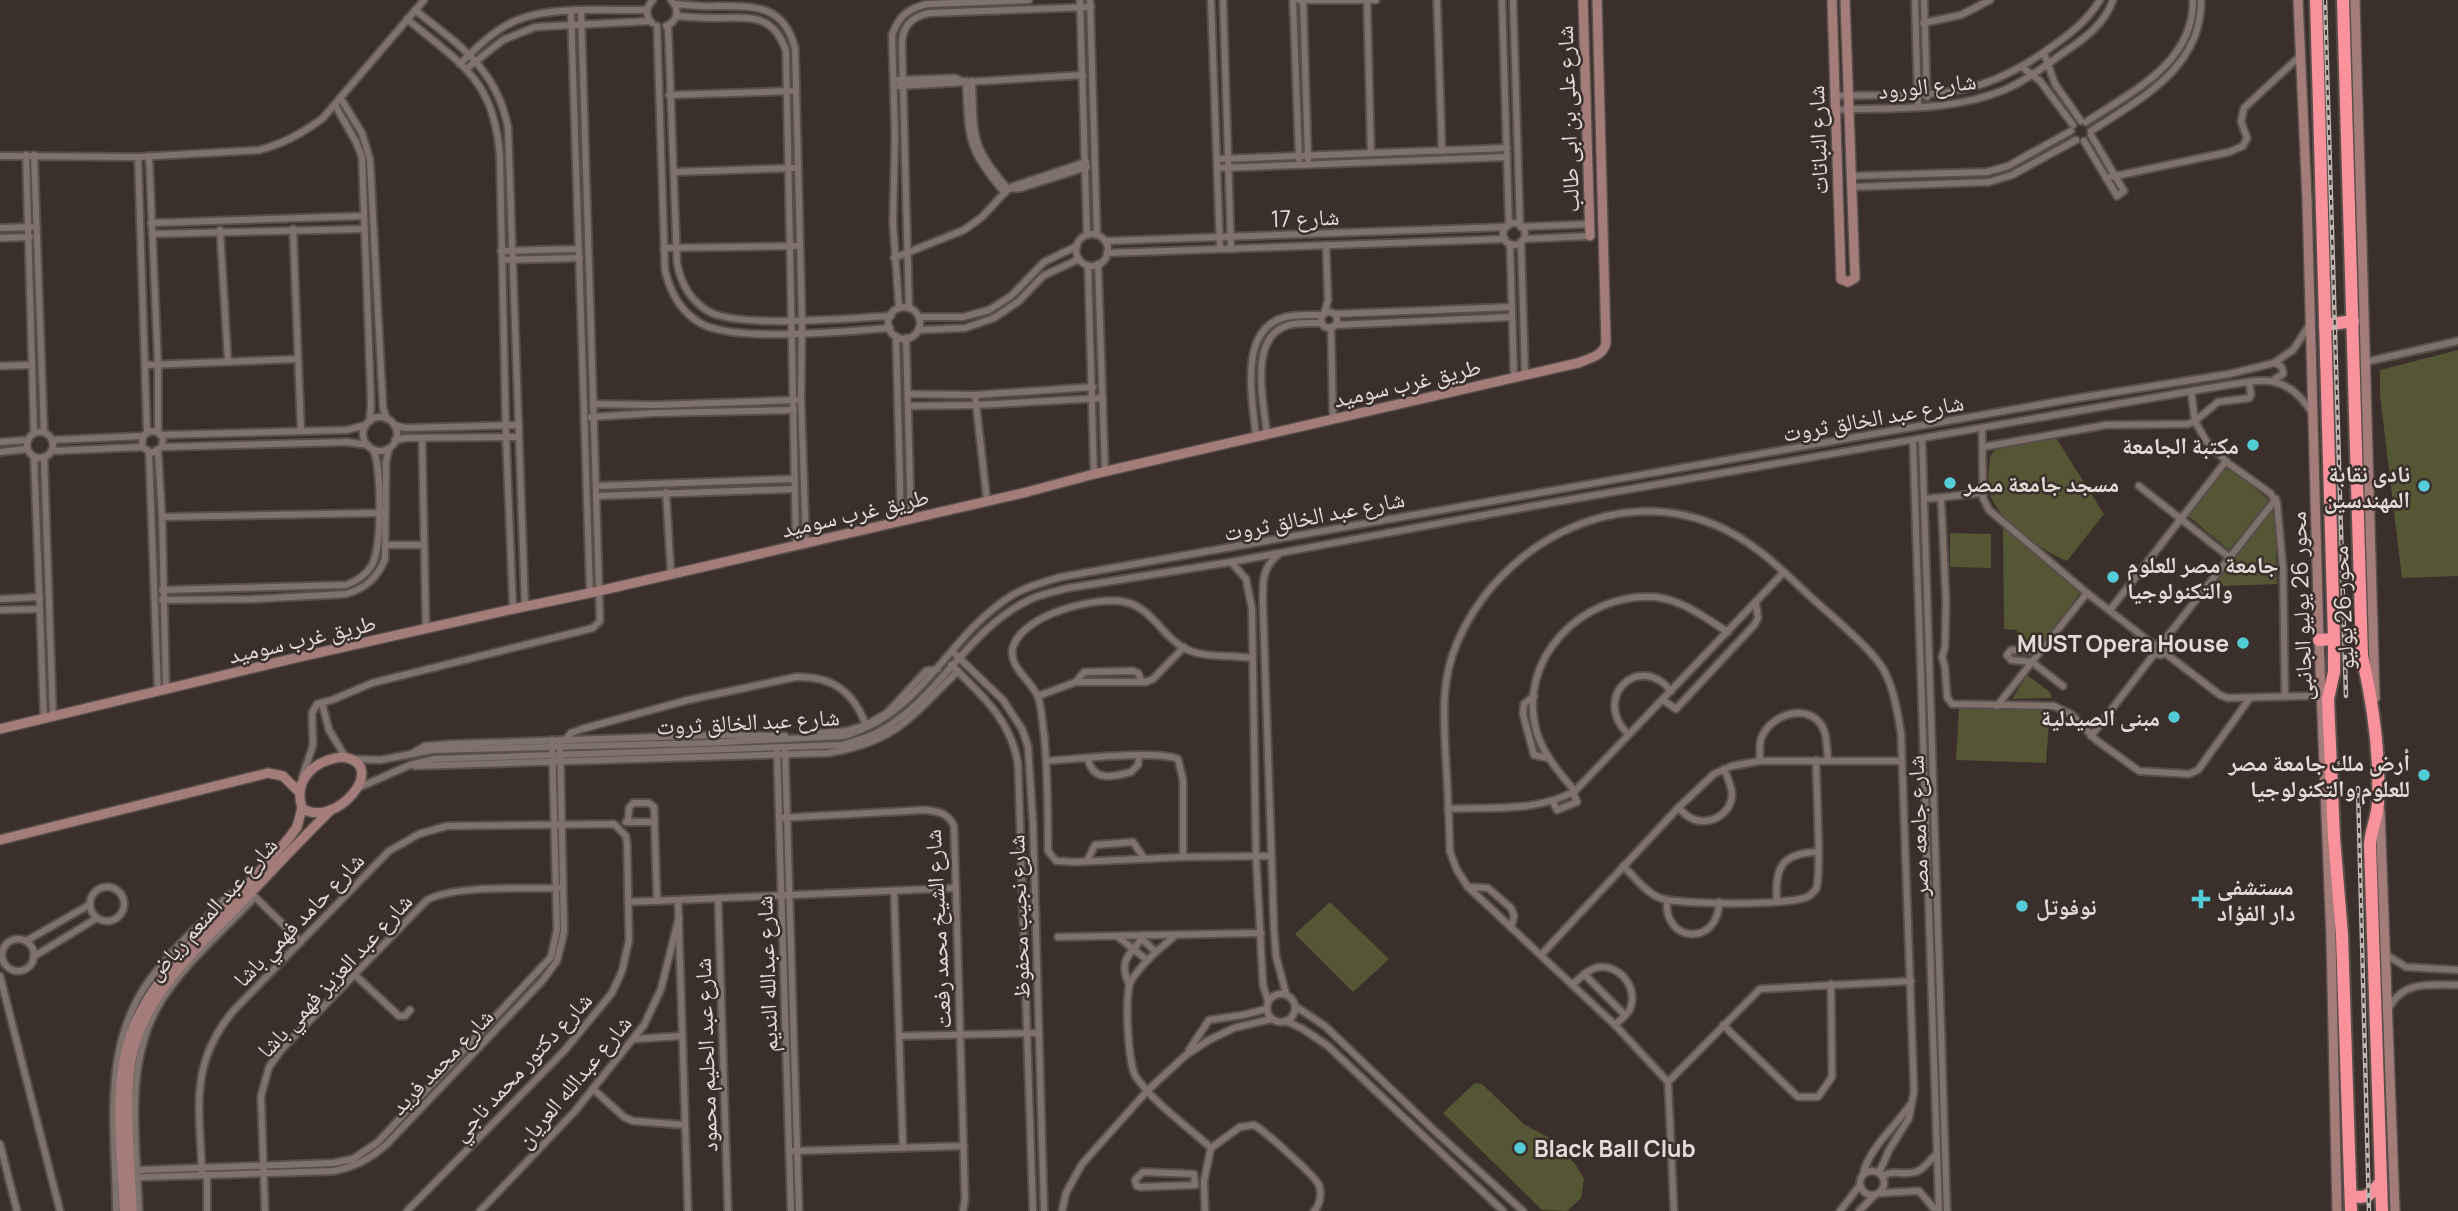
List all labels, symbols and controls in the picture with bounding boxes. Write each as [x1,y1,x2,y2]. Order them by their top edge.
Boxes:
street label: شارع على بن ابى طالب [1548,25,1586,213]
street label: شارع الورود [1876,64,1978,106]
street label: شارع النباتات [1799,85,1835,195]
street label: شارع 17 [1270,200,1340,234]
street label: طريق غرب سوميد [1330,349,1484,415]
street label: شارع عبد الخالق ثروت [1780,385,1966,449]
place label: مكتبة الجامعة [2122,429,2239,461]
marker: مكتبة الجامعة [2245,437,2261,453]
place label: نادى نقابة المهندسين [2324,457,2410,515]
place label: مسجد جامعة مصر [1963,467,2119,499]
marker: مسجد جامعة مصر [1942,475,1958,491]
marker: نادى نقابة المهندسين [2416,478,2432,494]
street label: طريق غرب سوميد [778,479,932,545]
street label: شارع عبد الخالق ثروت [1221,482,1407,548]
street label: محور 26 يوليو الجانبى [2281,511,2319,701]
street label: محور 26 يوليو [2323,545,2361,671]
place label: جامعة مصر للعلوم والتكنولوجيا [2127,548,2278,606]
marker: جامعة مصر للعلوم والتكنولوجيا [2105,569,2121,585]
street label: طريق غرب سوميد [225,605,379,671]
place label: MUST Opera House [2017,627,2229,659]
marker: MUST Opera House [2235,635,2251,651]
street label: شارع عبد الخالق ثروت [655,700,841,742]
place label: مبنى الصيدلية [2041,701,2160,733]
marker: مبنى الصيدلية [2166,709,2182,725]
place label: أرض ملك جامعة مصر للعلوم والتكنولوجيا [2227,746,2410,805]
street label: شارع جامعه مصر [1899,755,1935,898]
marker: أرض ملك جامعة مصر للعلوم والتكنولوجيا [2416,767,2432,783]
street label: شارع الشيخ محمد رفعت [916,828,958,1030]
street label: شارع عبد المنعم رياض [138,829,285,987]
street label: شارع نجيب محفوظ [999,834,1037,1000]
street label: شارع حامد فهمي باشا [225,845,373,996]
place label: مستشفى دار الفؤاد [2217,870,2296,928]
street label: شارع عبد العزيز فهمي باشا [249,886,422,1067]
marker: مستشفى دار الفؤاد [2191,889,2211,909]
place label: نوفوتل [2036,890,2097,922]
street label: شارع عبدالله النديم [747,895,786,1053]
marker: نوفوتل [2014,898,2030,914]
street label: شارع عبد الحليم محمود [686,957,725,1153]
street label: شارع دكتور محمد ناجي [443,984,601,1150]
street label: شارع محمد فريد [382,1001,500,1121]
street label: شارع عبدالله العريان [508,1008,638,1154]
place label: Black Ball Club [1534,1132,1696,1164]
marker: Black Ball Club [1512,1140,1528,1156]

